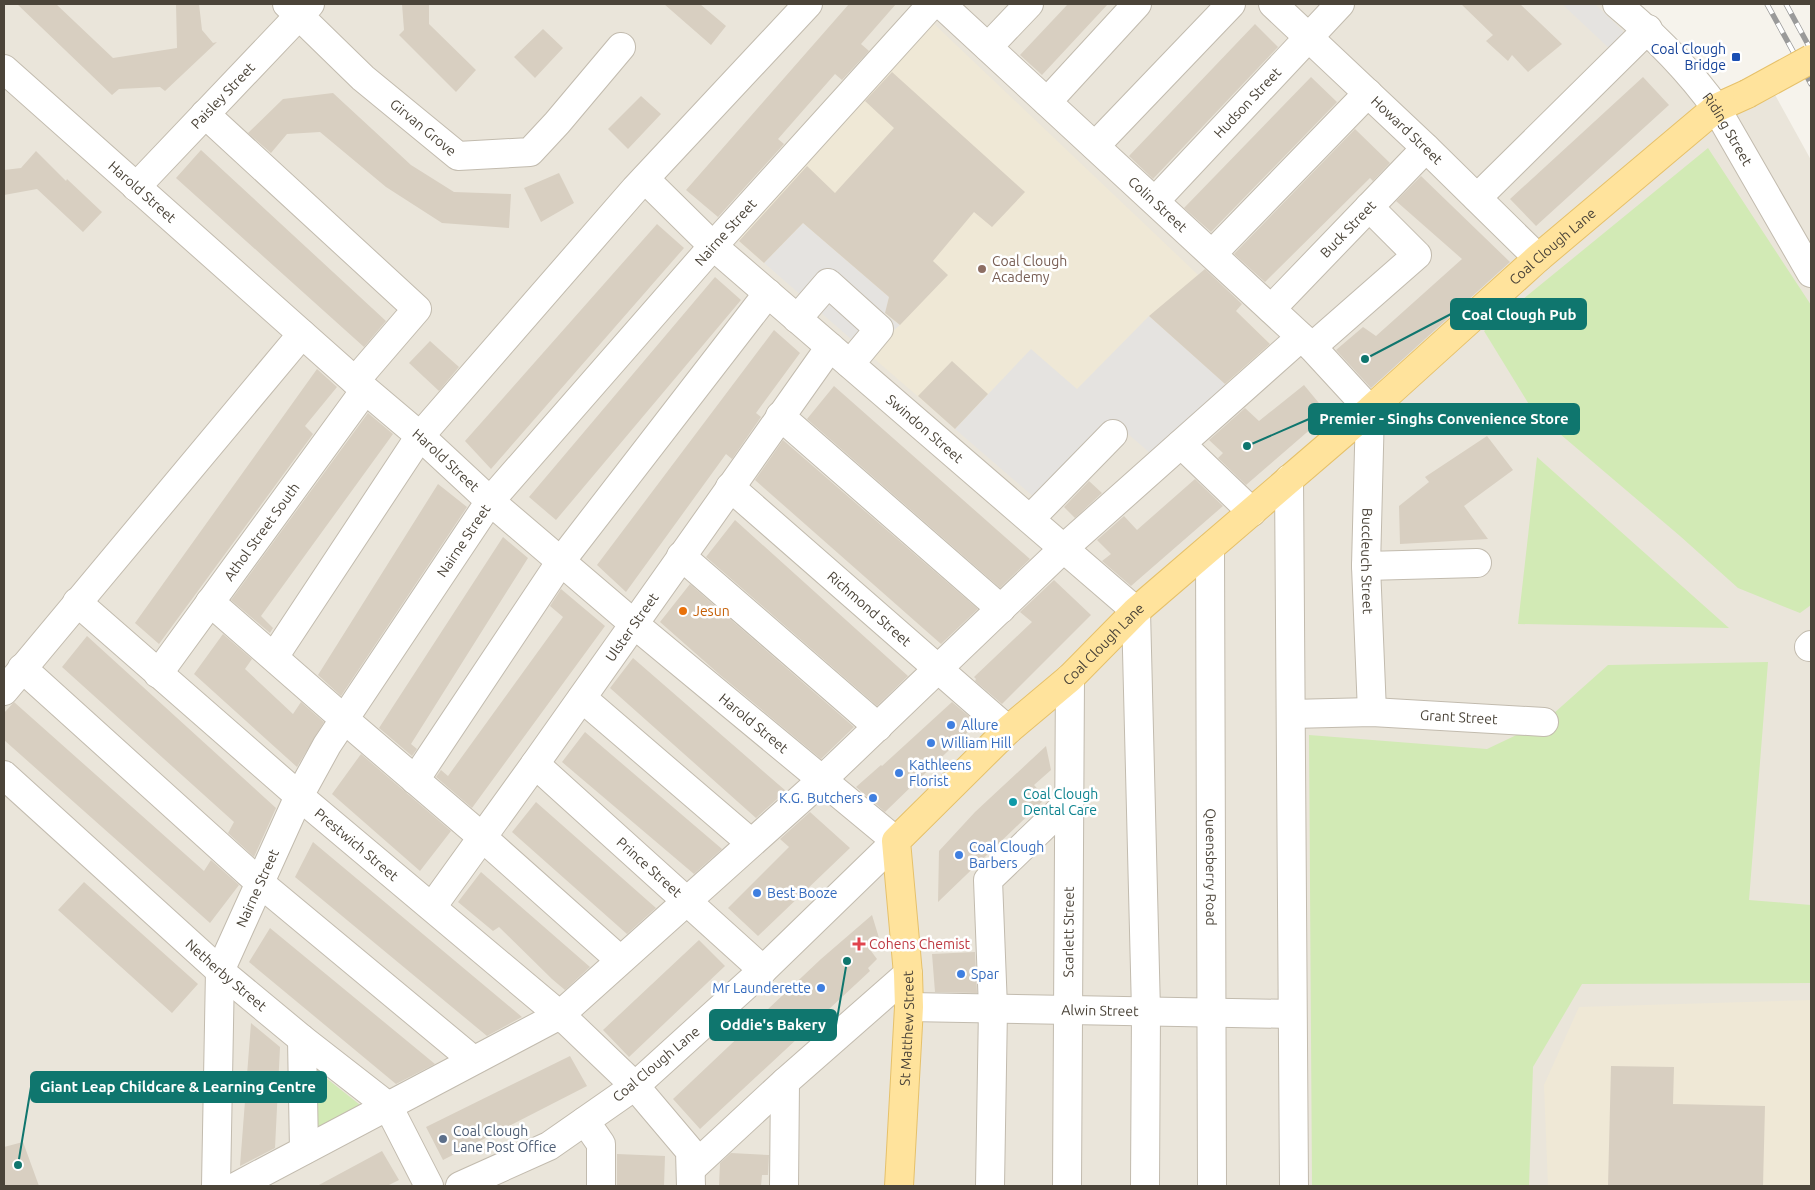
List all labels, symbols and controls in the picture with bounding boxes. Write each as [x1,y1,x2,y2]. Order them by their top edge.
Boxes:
place label: Coal Clough Bridge [1651,41,1726,73]
marker: Coal Clough Bridge [1730,51,1742,63]
street label: Paisley Street [188,59,258,132]
street label: Hudson Street [1211,64,1285,141]
street label: Riding Street [1699,89,1756,169]
street label: Howard Street [1368,93,1446,168]
street label: Girvan Grove [387,96,460,159]
street label: Harold Street [105,158,180,226]
street label: Colin Street [1125,173,1191,236]
street label: Nairne Street [692,195,760,269]
street label: Buck Street [1317,197,1379,261]
street label: Coal Clough Lane [1506,205,1599,288]
place label: Coal Clough Academy [992,253,1067,285]
marker: Coal Clough Academy [976,263,988,275]
callout: Coal Clough Pub [1451,299,1586,329]
text: Coal Clough Pub [1461,306,1577,323]
street label: Swindon Street [883,391,967,466]
callout: Premier - Singhs Convenience Store [1309,404,1579,434]
text: Premier - Singhs Convenience Store [1319,410,1569,427]
street label: Harold Street [409,425,483,495]
street label: Athol Street South [221,480,303,584]
street label: Nairne Street [434,501,494,580]
street label: Buccleuch Street [1358,508,1376,615]
street label: Richmond Street [824,568,915,650]
street label: Ulster Street [602,589,662,664]
street label: Coal Clough Lane [1060,600,1147,688]
place label: Jesun [693,603,730,619]
marker: Jesun [677,605,689,617]
street label: Harold Street [716,690,792,757]
street label: Grant Street [1420,707,1499,727]
place label: Allure [961,717,998,733]
marker: Allure [945,719,957,731]
place label: William Hill [941,735,1012,751]
marker: William Hill [925,737,937,749]
place label: Kathleens Florist [909,757,971,789]
marker: Kathleens Florist [893,767,905,779]
place label: Coal Clough Dental Care [1023,786,1098,818]
place label: K.G. Butchers [779,790,863,806]
marker: K.G. Butchers [867,792,879,804]
marker: Coal Clough Dental Care [1007,796,1019,808]
street label: Prestwich Street [312,805,402,884]
street label: Queensberry Road [1203,808,1219,926]
street label: Prince Street [614,834,685,901]
place label: Coal Clough Barbers [969,839,1044,871]
street label: Nairne Street [233,846,282,930]
marker: Coal Clough Barbers [953,849,965,861]
place label: Best Booze [767,885,838,901]
street label: Scarlett Street [1060,886,1077,978]
marker: Best Booze [751,887,763,899]
street label: Netherby Street [182,936,270,1015]
place label: Cohens Chemist [869,936,971,952]
marker: Cohens Chemist [853,938,865,950]
place label: Spar [971,966,1000,982]
marker: Spar [955,968,967,980]
street label: St Matthew Street [897,969,917,1086]
place label: Mr Launderette [712,980,811,996]
marker: Mr Launderette [815,982,827,994]
street label: Alwin Street [1061,1002,1139,1019]
callout: Oddie's Bakery [710,1010,836,1040]
text: Oddie's Bakery [720,1016,826,1033]
street label: Coal Clough Lane [609,1023,703,1105]
callout: Giant Leap Childcare & Learning Centre [31,1072,326,1102]
text: Giant Leap Childcare & Learning Centre [40,1078,316,1095]
place label: Coal Clough Lane Post Office [453,1123,557,1155]
marker: Coal Clough Lane Post Office [437,1133,449,1145]

